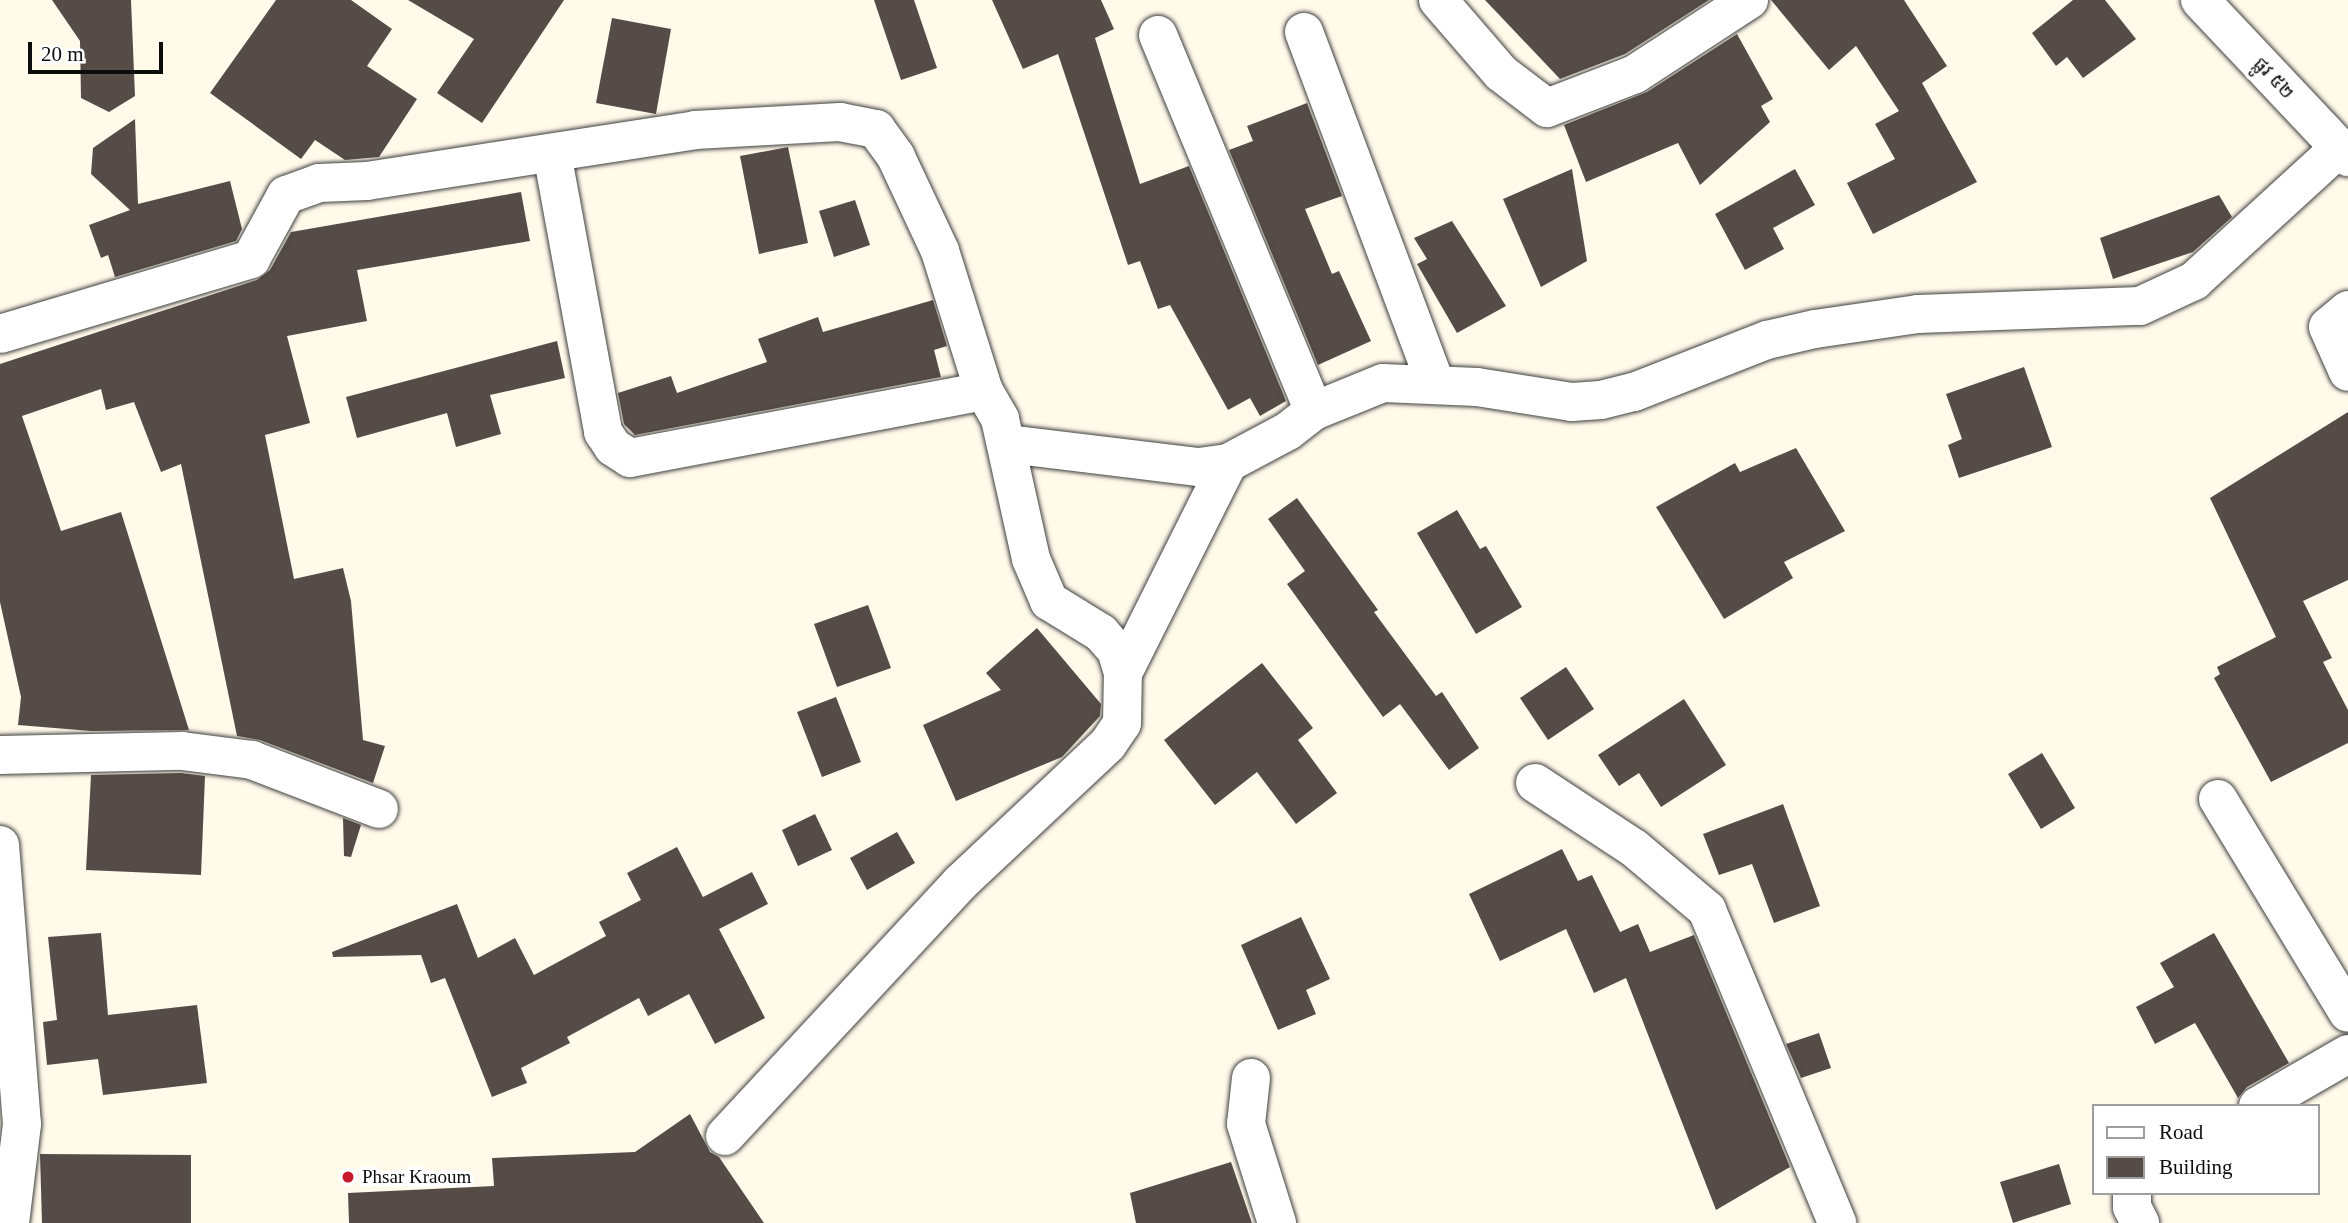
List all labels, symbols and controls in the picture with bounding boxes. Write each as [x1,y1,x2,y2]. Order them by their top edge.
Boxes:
scale bar [32,28,166,72]
text: 20 m [41,42,84,66]
street label: ផ្លូវ ៥២ [2249,52,2299,104]
legend [2092,1104,2320,1195]
text: Road [2159,1120,2203,1144]
text: Building [2159,1155,2233,1179]
place label: Phsar Kraoum [362,1166,471,1188]
marker: Phsar Kraoum [340,1169,356,1185]

